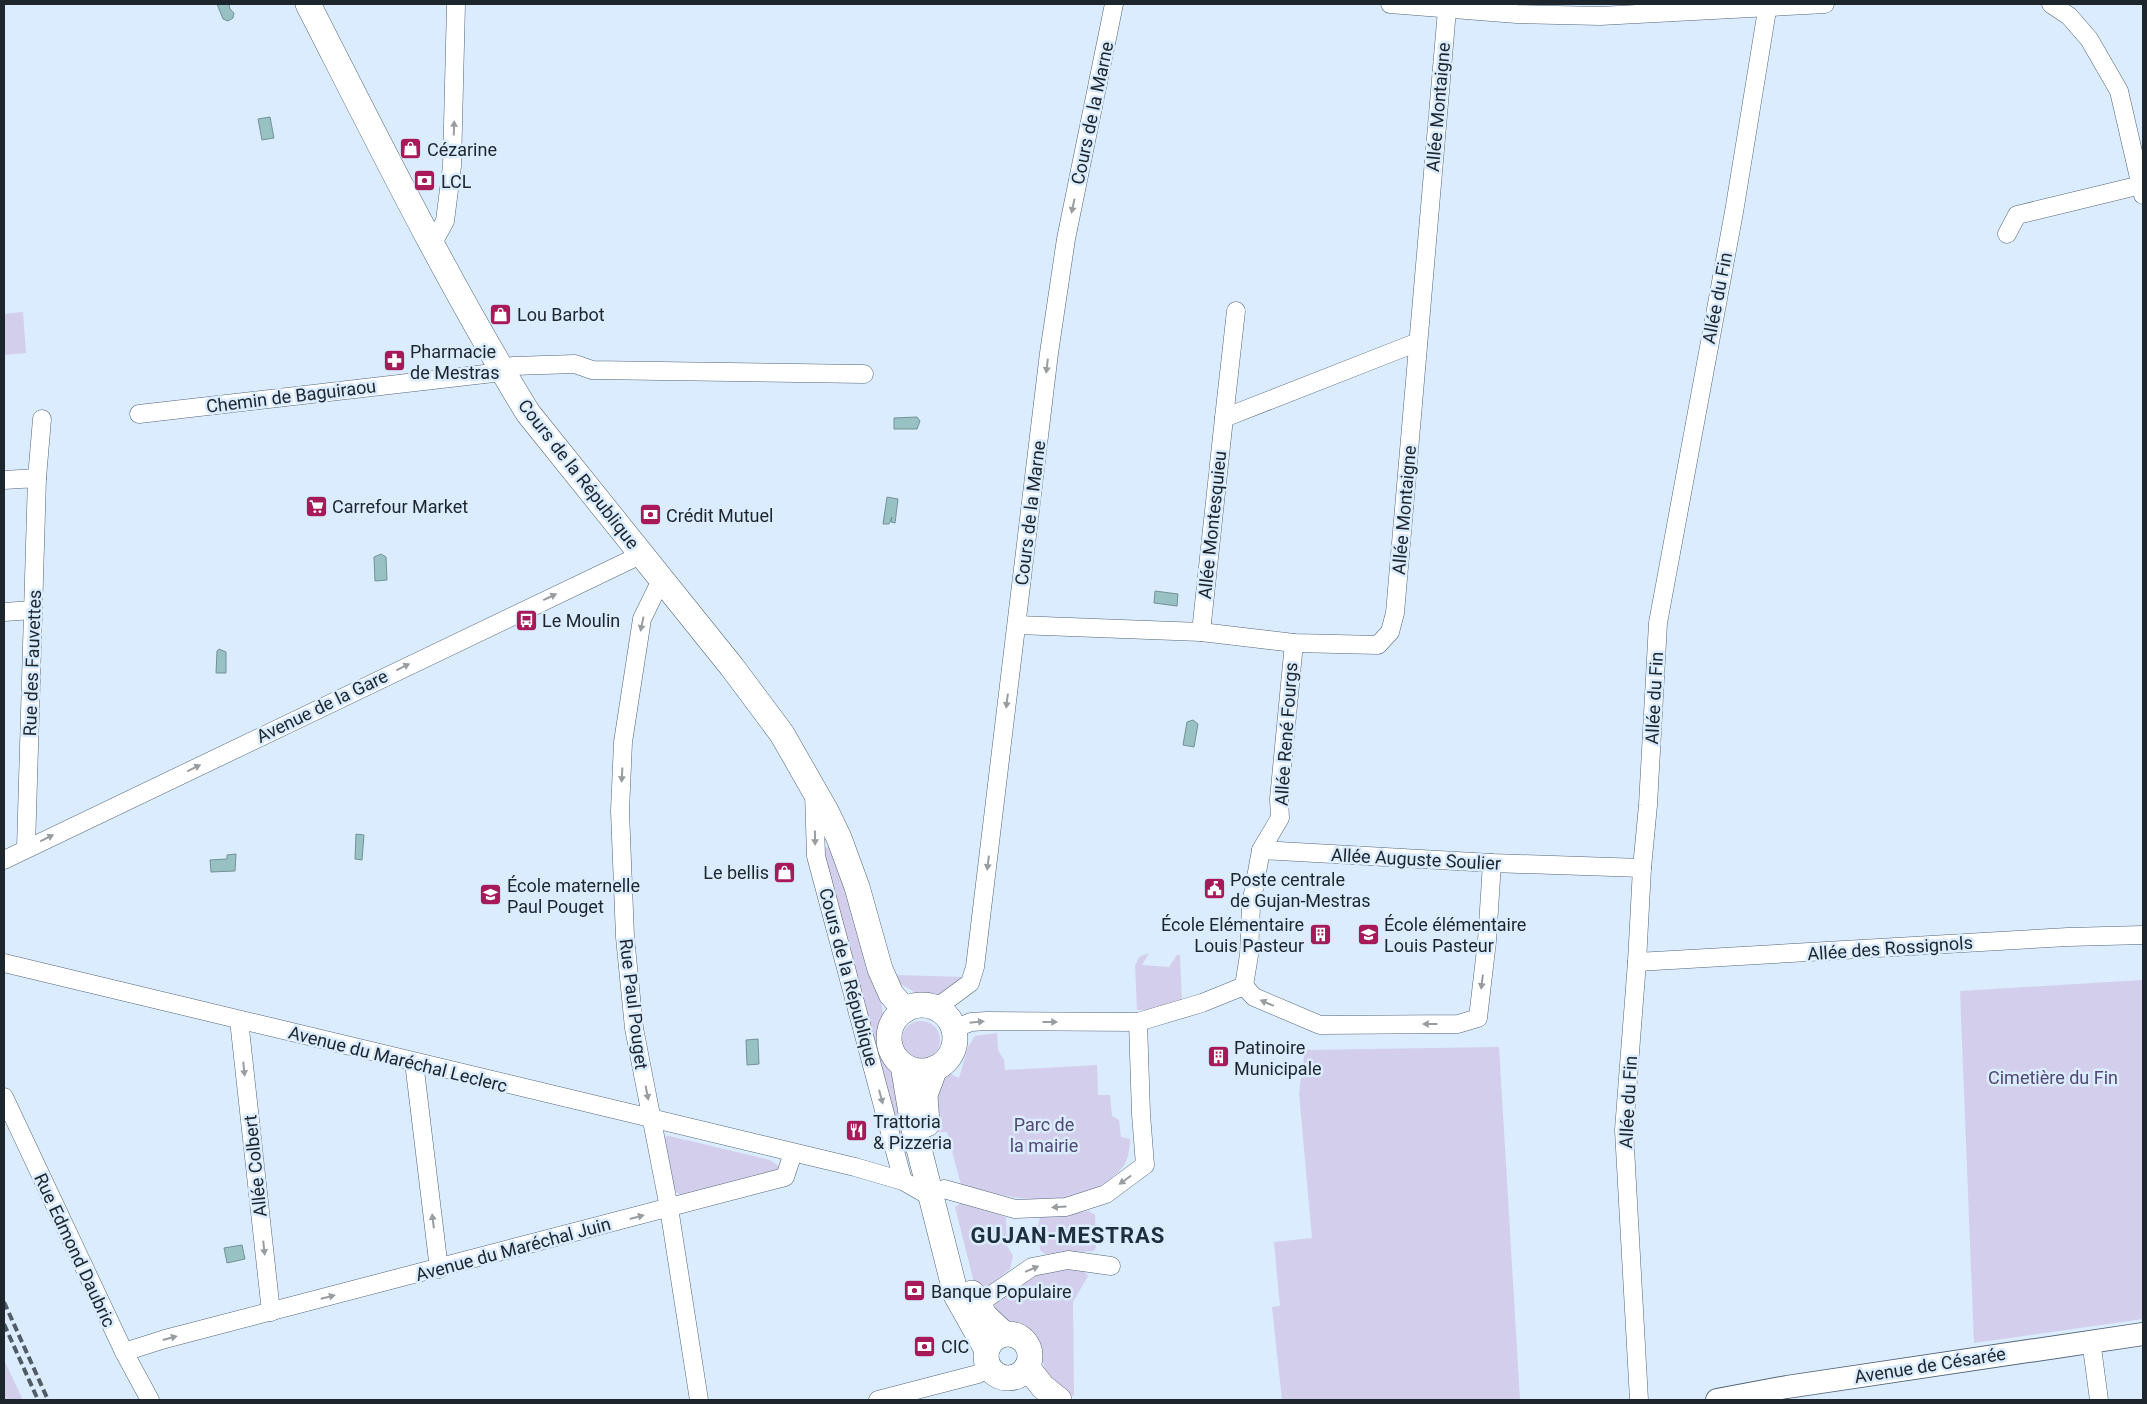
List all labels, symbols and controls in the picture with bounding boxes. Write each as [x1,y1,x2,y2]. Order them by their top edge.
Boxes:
street label: Cours de la Marne [1067,40,1117,186]
street label: Allée Montaigne [1422,42,1454,172]
one-way arrow [450,120,458,136]
shop icon: Cézarine [399,137,423,161]
place label: Cézarine [427,139,497,160]
bank icon: LCL [413,169,437,193]
place label: LCL [441,171,472,192]
one-way arrow [1069,198,1077,213]
street label: Allée du Fin [1698,250,1736,346]
shop icon: Lou Barbot [489,302,513,326]
place label: Lou Barbot [517,304,605,325]
place label: Pharmacie de Mestras [410,341,499,383]
pharmacy icon: Pharmacie de Mestras [382,349,406,373]
one-way arrow [1043,358,1051,374]
street label: Chemin de Baguiraou [205,375,377,417]
street label: Cours de la République [514,395,644,553]
street label: Cours de la Marne [1011,439,1049,587]
street label: Allée Montaigne [1388,445,1420,575]
street label: Allée Montesquieu [1194,450,1230,600]
supermarket icon: Carrefour Market [304,494,328,518]
place label: Carrefour Market [332,496,468,517]
bank icon: Crédit Mutuel [638,503,662,527]
place label: Crédit Mutuel [666,505,773,526]
street label: Rue des Fauvettes [19,589,45,737]
one-way arrow [543,593,557,601]
bus stop icon: Le Moulin [514,608,538,632]
place label: Le Moulin [542,610,620,631]
one-way arrow [637,616,645,632]
street label: Allée du Fin [1641,651,1667,745]
street label: Allée René Fourgs [1271,661,1301,807]
one-way arrow [396,663,410,671]
street label: Avenue de la Gare [253,665,391,747]
one-way arrow [1003,694,1011,710]
one-way arrow [186,764,201,772]
one-way arrow [618,767,626,783]
one-way arrow [811,830,819,846]
one-way arrow [40,834,54,842]
street label: Allée Auguste Soulier [1331,844,1501,874]
one-way arrow [984,855,992,871]
shop icon: Le bellis [773,860,797,884]
place label: Le bellis [703,862,769,883]
place label: Poste centrale de Gujan-Mestras [1230,869,1371,911]
place label: École maternelle Paul Pouget [507,875,640,917]
public building icon: Poste centrale de Gujan-Mestras [1202,877,1226,901]
school or university icon: École maternelle Paul Pouget [479,883,503,907]
street label: Cours de la République [815,886,883,1068]
place label: École Elémentaire Louis Pasteur [1161,914,1304,956]
place label: École élémentaire Louis Pasteur [1384,914,1526,956]
building icon: École Elémentaire Louis Pasteur [1308,922,1332,946]
school or university icon: École élémentaire Louis Pasteur [1356,922,1380,946]
street label: Allée des Rossignols [1807,932,1973,964]
street label: Rue Paul Pouget [616,937,652,1071]
one-way arrow [1478,974,1486,990]
one-way arrow [1260,998,1274,1006]
one-way arrow [969,1018,985,1026]
one-way arrow [1042,1018,1058,1026]
one-way arrow [1422,1020,1438,1028]
street label: Avenue du Maréchal Leclerc [286,1022,510,1096]
place label: Patinoire Municipale [1234,1037,1322,1079]
building icon: Patinoire Municipale [1206,1045,1230,1069]
street label: Allée du Fin [1615,1055,1641,1149]
one-way arrow [240,1061,248,1077]
park label: Cimetière du Fin [1988,1067,2118,1088]
one-way arrow [643,1086,651,1102]
one-way arrow [877,1089,885,1104]
place label: Trattoria & Pizzeria [873,1111,952,1153]
street label: Allée Colbert [239,1114,271,1218]
park label: Parc de la mairie [1010,1114,1078,1156]
restaurant icon: Trattoria & Pizzeria [845,1119,869,1143]
street label: Rue Edmond Daubric [30,1170,120,1330]
one-way arrow [1118,1175,1132,1185]
one-way arrow [1051,1204,1067,1212]
one-way arrow [429,1212,437,1228]
one-way arrow [630,1212,645,1220]
street label: Avenue du Maréchal Juin [413,1213,613,1285]
district label: GUJAN-MESTRAS [971,1223,1165,1248]
one-way arrow [260,1240,268,1256]
one-way arrow [1025,1264,1039,1272]
bank icon: Banque Populaire [903,1279,927,1303]
place label: Banque Populaire [931,1281,1072,1302]
one-way arrow [320,1293,335,1301]
one-way arrow [163,1334,178,1342]
bank icon: CIC [913,1334,937,1358]
place label: CIC [941,1336,969,1357]
street label: Avenue de Césarée [1853,1343,2007,1387]

